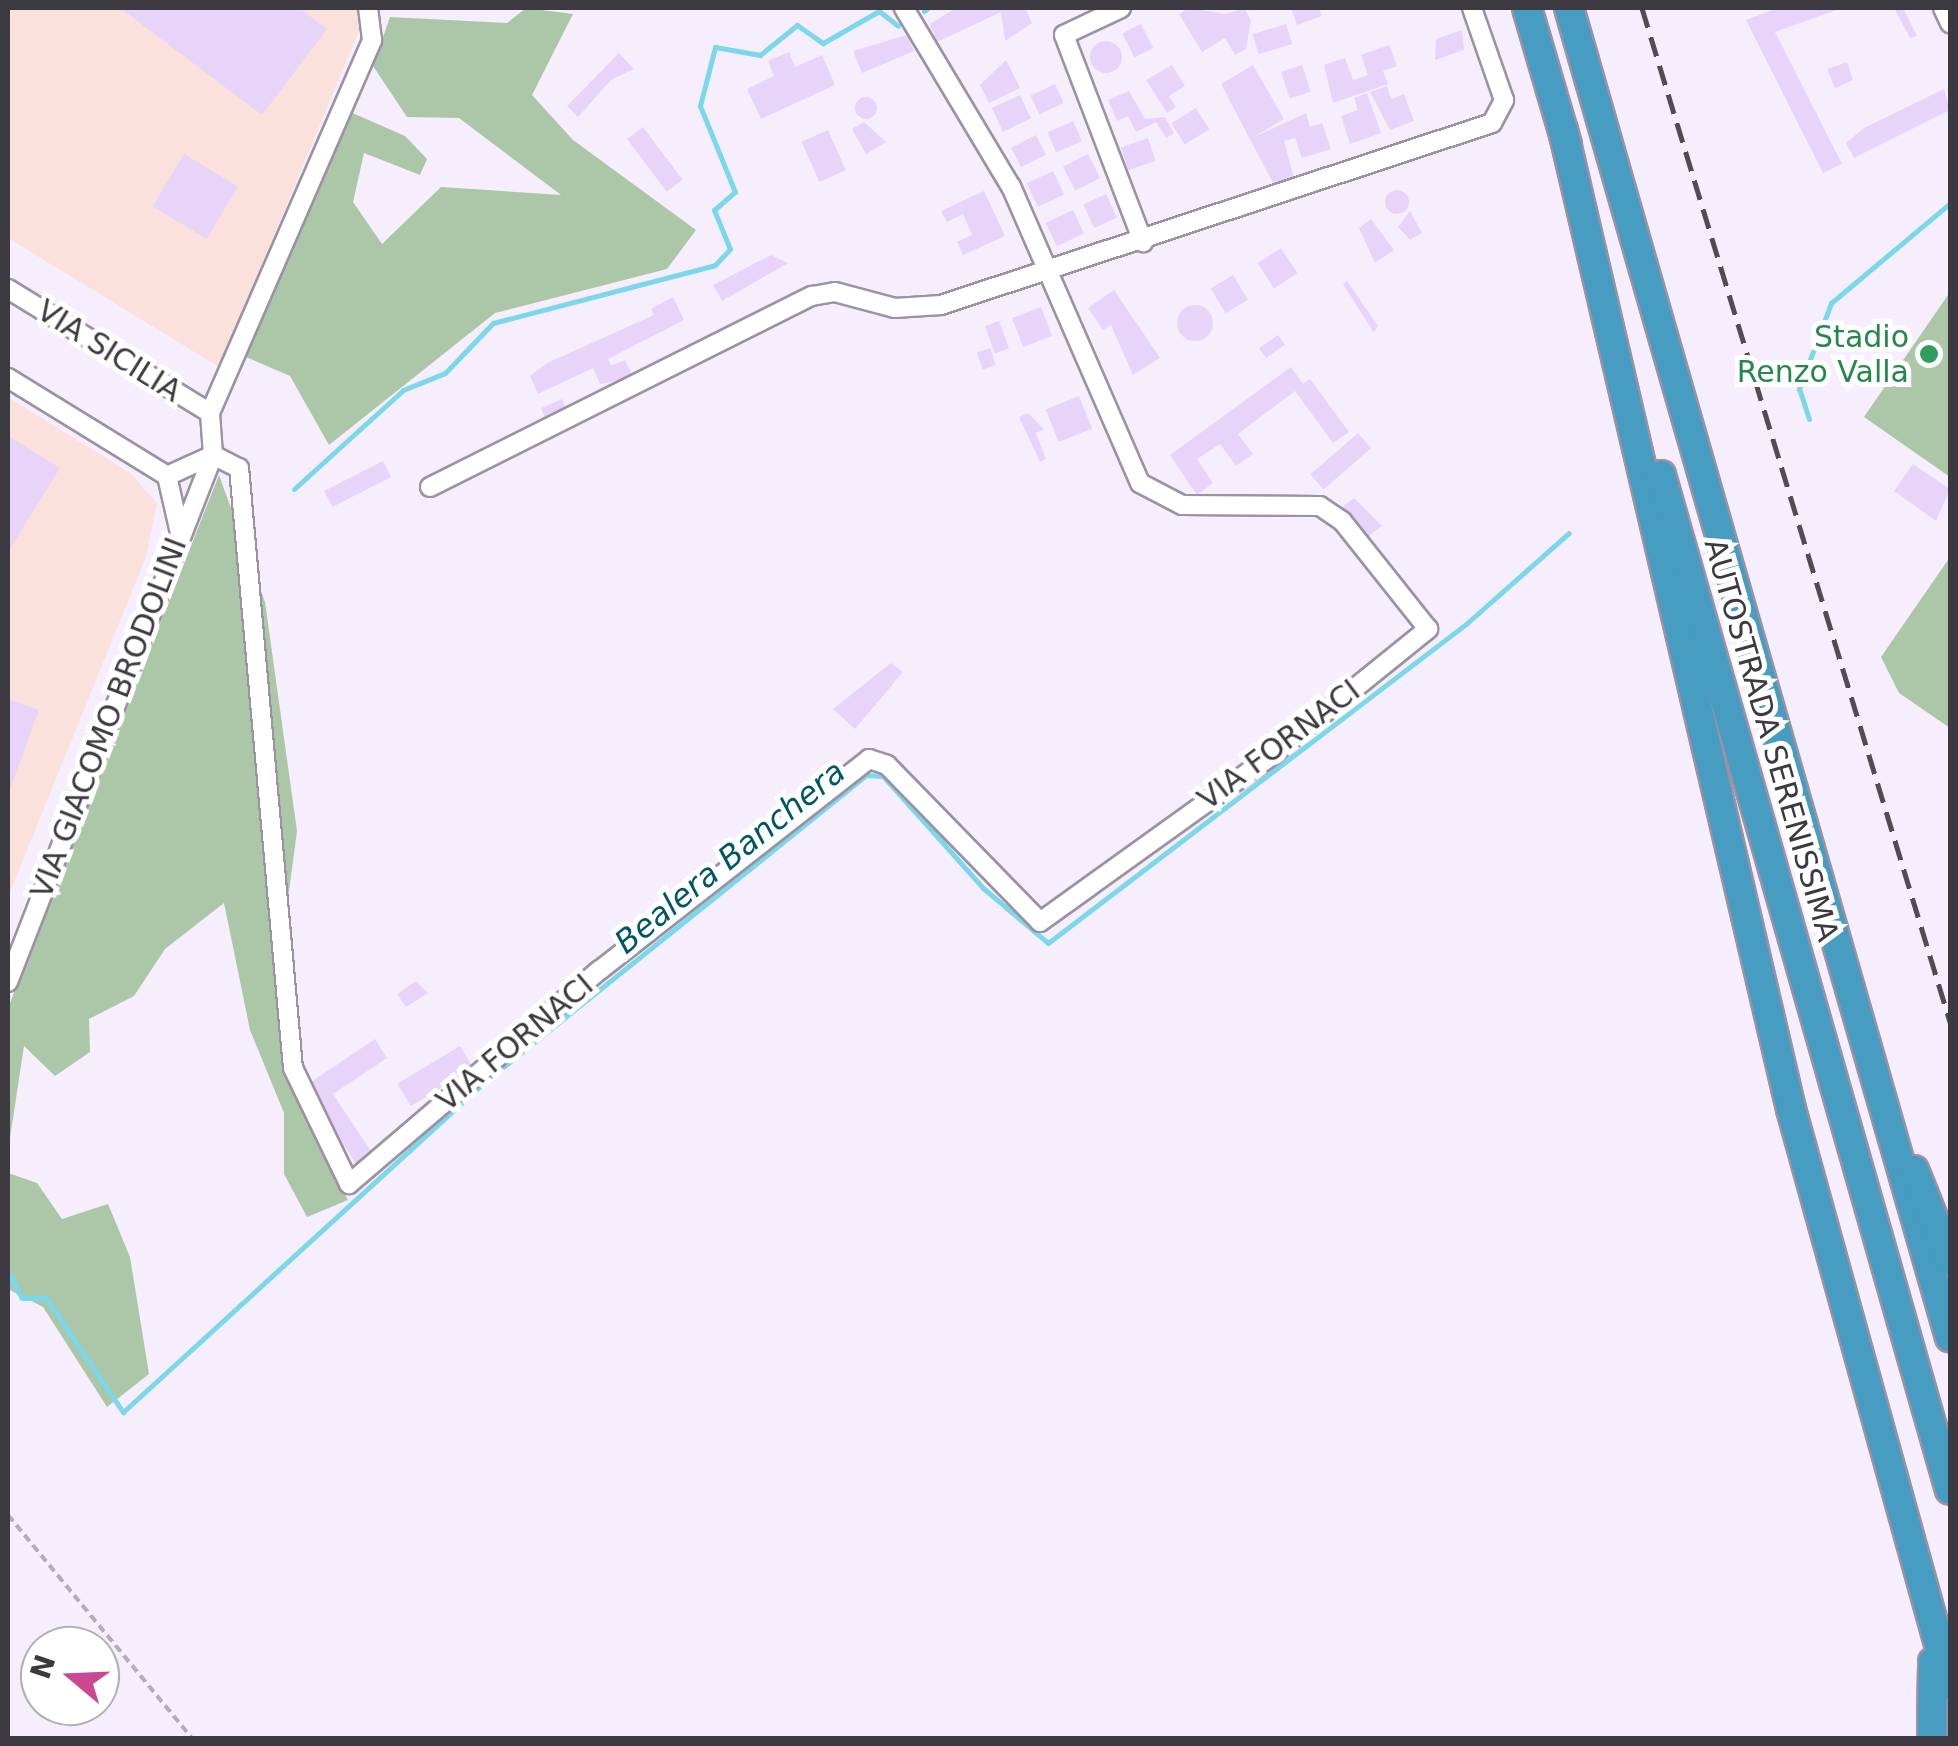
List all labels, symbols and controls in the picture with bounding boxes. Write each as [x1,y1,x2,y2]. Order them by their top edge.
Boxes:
street label: VIA SICILIA [30,292,188,410]
place label: Stadio Renzo Valla [1737,319,1909,390]
marker: Stadio Renzo Valla [1918,343,1940,365]
street label: VIA GIACOMO BRODOLINI [23,532,195,904]
street label: AUTOSTRADA SERENISSIMA [1696,535,1846,945]
street label: VIA FORNACI [1191,672,1367,818]
water label: Bealera Banchera [607,752,853,962]
street label: VIA FORNACI [429,967,601,1119]
north arrow [20,1626,120,1726]
text: N [24,1650,62,1683]

